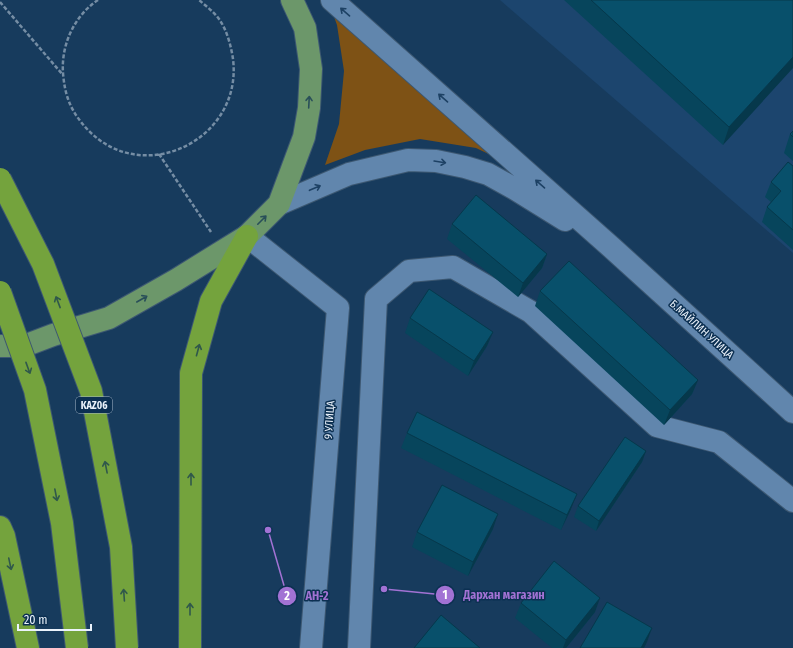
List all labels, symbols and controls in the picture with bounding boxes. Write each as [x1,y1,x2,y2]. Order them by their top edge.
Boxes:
one-way arrow [340,7,350,16]
one-way arrow [437,93,448,102]
one-way arrow [305,96,312,109]
one-way arrow [433,158,446,166]
one-way arrow [535,179,545,188]
one-way arrow [308,184,320,192]
one-way arrow [257,215,267,225]
one-way arrow [136,294,148,302]
one-way arrow [53,297,61,309]
street label: Б.МАЙЛИН УЛИЦА [667,297,736,362]
one-way arrow [194,344,202,357]
one-way arrow [24,362,32,374]
road number: KАZ06 [76,397,112,413]
street label: 9 УЛИЦА [322,400,337,440]
one-way arrow [101,461,109,474]
one-way arrow [187,473,195,486]
one-way arrow [53,488,61,501]
one-way arrow [7,557,15,570]
callout: Дархан магазин [435,583,553,607]
callout: АН-2 [277,584,337,608]
text: 1 [442,588,448,602]
text: Дархан магазин [462,588,545,602]
one-way arrow [120,589,127,602]
text: 2 [283,589,290,603]
text: АН-2 [304,589,329,603]
one-way arrow [186,603,194,616]
scale bar [18,606,91,632]
text: 20 m [24,613,48,627]

